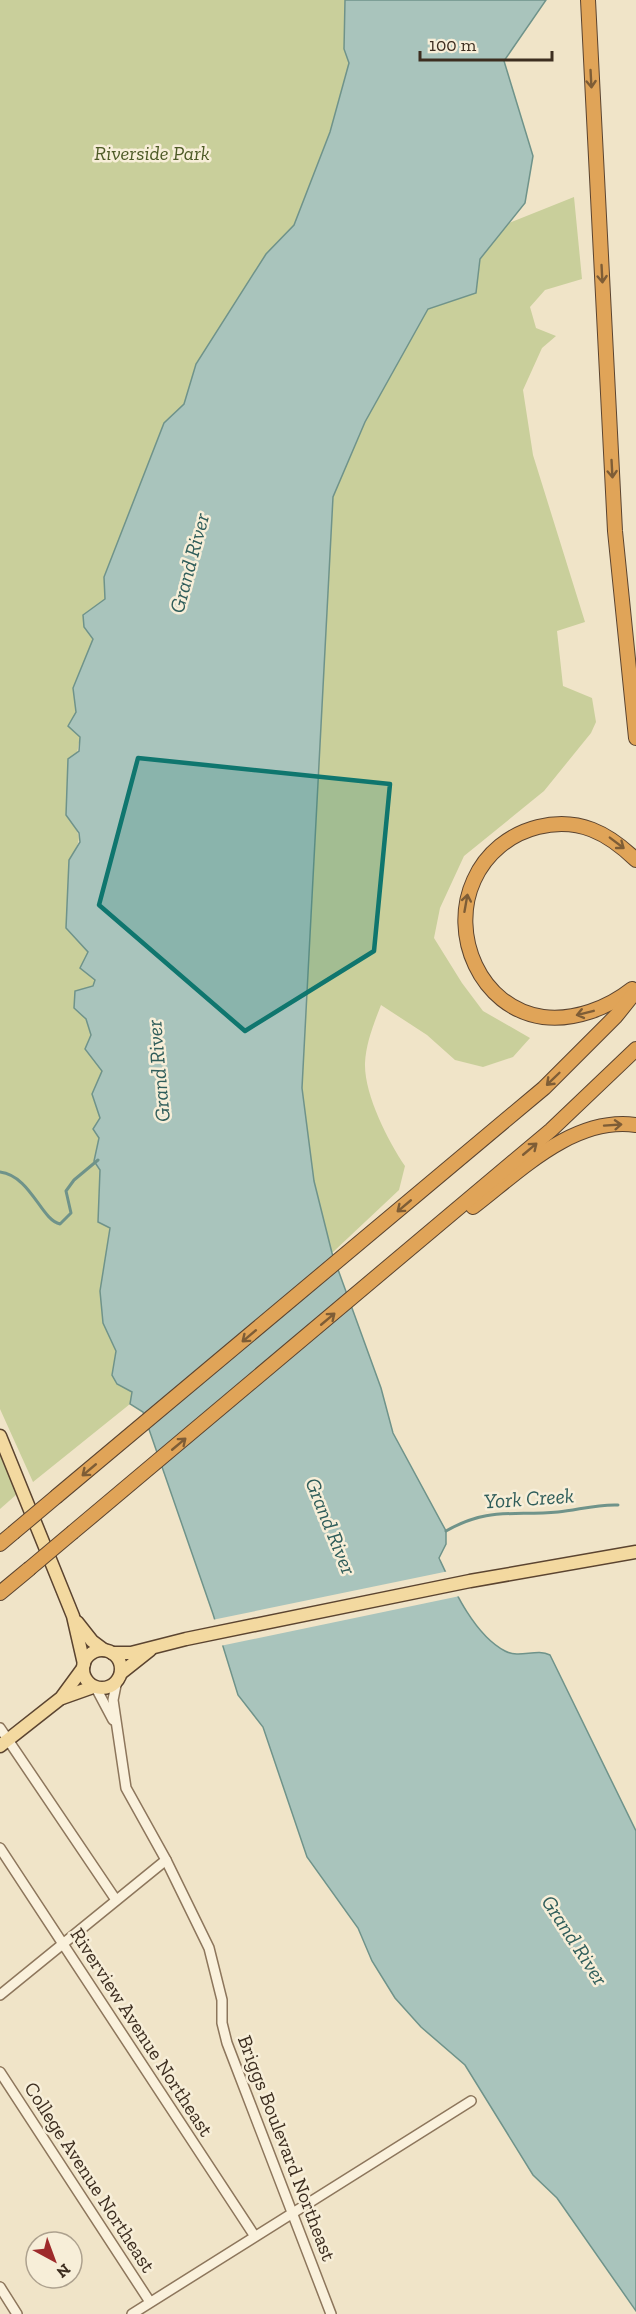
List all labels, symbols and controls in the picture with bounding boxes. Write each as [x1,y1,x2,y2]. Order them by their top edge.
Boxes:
scale bar [420,24,552,62]
text: 100 m [429,34,477,56]
one-way arrow [586,69,597,89]
park label: Riverside Park [94,141,210,165]
one-way arrow [597,264,608,284]
one-way arrow [606,458,617,478]
water label: Grand River [164,510,215,616]
one-way arrow [609,837,625,850]
one-way arrow [461,894,472,913]
one-way arrow [575,1007,594,1019]
water label: Grand River [141,1018,175,1123]
one-way arrow [545,1072,560,1087]
one-way arrow [602,1120,622,1131]
one-way arrow [522,1142,538,1155]
one-way arrow [396,1199,412,1212]
one-way arrow [320,1312,335,1326]
one-way arrow [241,1329,257,1342]
one-way arrow [171,1438,187,1451]
one-way arrow [82,1463,97,1477]
water label: Grand River [300,1474,362,1579]
water label: York Creek [483,1482,575,1514]
water label: Grand River [537,1890,614,1990]
street label: Riverview Avenue Northeast [66,1923,219,2141]
street label: Briggs Boulevard Northeast [233,2032,341,2265]
street label: College Avenue Northeast [19,2077,161,2277]
north arrow [24,2230,84,2290]

